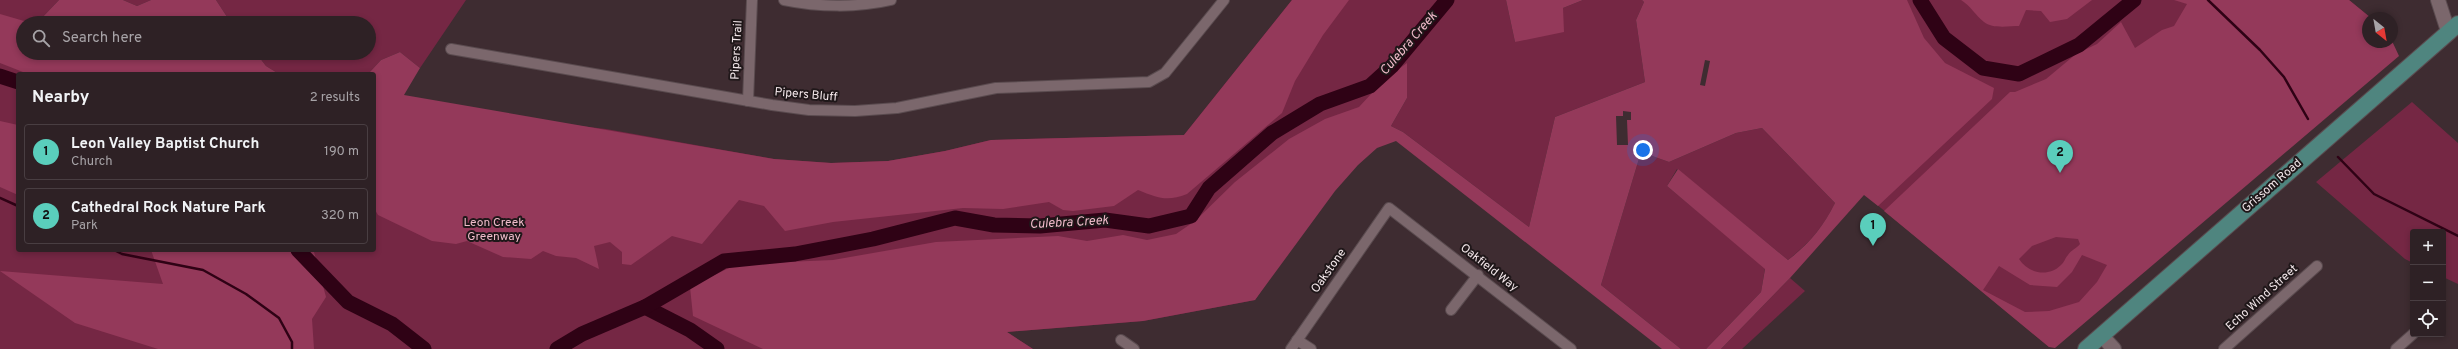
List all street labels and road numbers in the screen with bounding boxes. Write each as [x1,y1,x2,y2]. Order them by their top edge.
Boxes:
street label: Pipers Trail [727,20,747,80]
street label: Pipers Bluff [774,84,838,106]
street label: Grissom Road [2239,156,2305,216]
street label: Oakfield Way [1457,240,1521,296]
street label: Oakstone [1308,246,1350,296]
street label: Echo Wind Street [2223,261,2301,335]

